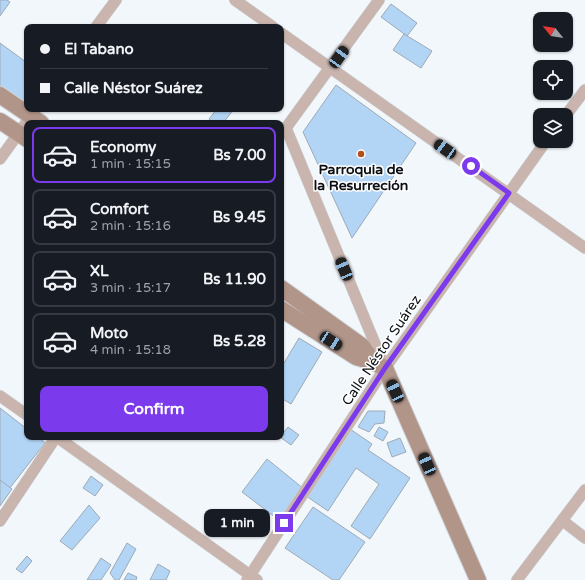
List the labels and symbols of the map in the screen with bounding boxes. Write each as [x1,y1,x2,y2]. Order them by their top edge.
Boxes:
north arrow [533,12,573,52]
car [327,44,351,70]
car [432,137,458,161]
marker: Parroquia de la Resurreción [356,149,366,159]
route start [462,157,480,175]
place label: Parroquia de la Resurreción [314,161,408,194]
car [334,256,354,282]
street label: Calle Néstor Suárez [338,292,425,409]
car [318,329,344,353]
car [384,378,406,404]
car [417,451,437,477]
callout: 1 min [204,509,270,537]
route end [275,514,293,532]

